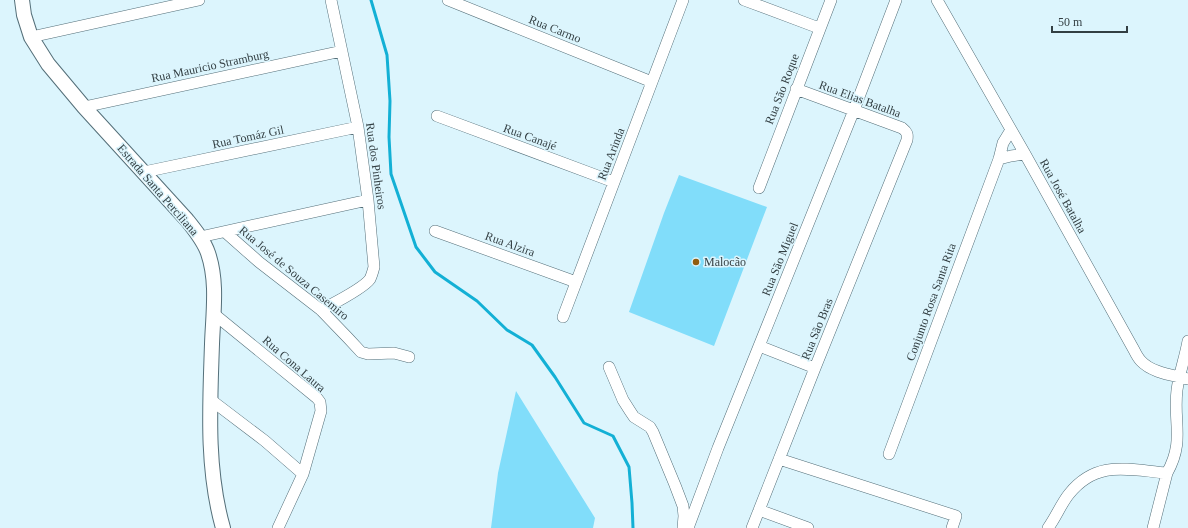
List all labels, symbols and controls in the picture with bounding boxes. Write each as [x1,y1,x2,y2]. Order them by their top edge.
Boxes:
scale bar [1052,8,1127,34]
street label: Rua Carmo [527,12,583,46]
text: 50 m [1058,15,1083,29]
street label: Rua Mauricio Stramburg [150,47,270,85]
street label: Rua São Roque [762,52,802,126]
street label: Rua Elias Batalha [817,78,903,121]
street label: Rua Canajé [501,121,559,153]
street label: Rua Tomáz Gil [211,122,286,151]
street label: Rua dos Pinheiros [363,122,389,211]
street label: Rua Arinda [595,125,628,182]
street label: Estrada Santa Perciliana [114,141,202,239]
street label: Rua José Batalha [1037,156,1089,236]
street label: Rua São Miguel [759,220,801,298]
street label: Rua José de Souza Casemiro [236,223,352,323]
street label: Rua Alzira [483,229,537,260]
street label: Conjunto Rosa Santa Rita [903,241,959,363]
place label: Malocão [704,255,746,269]
marker: Malocão [691,257,701,267]
street label: Rua São Bras [798,296,836,362]
street label: Rua Cona Laura [260,333,329,396]

